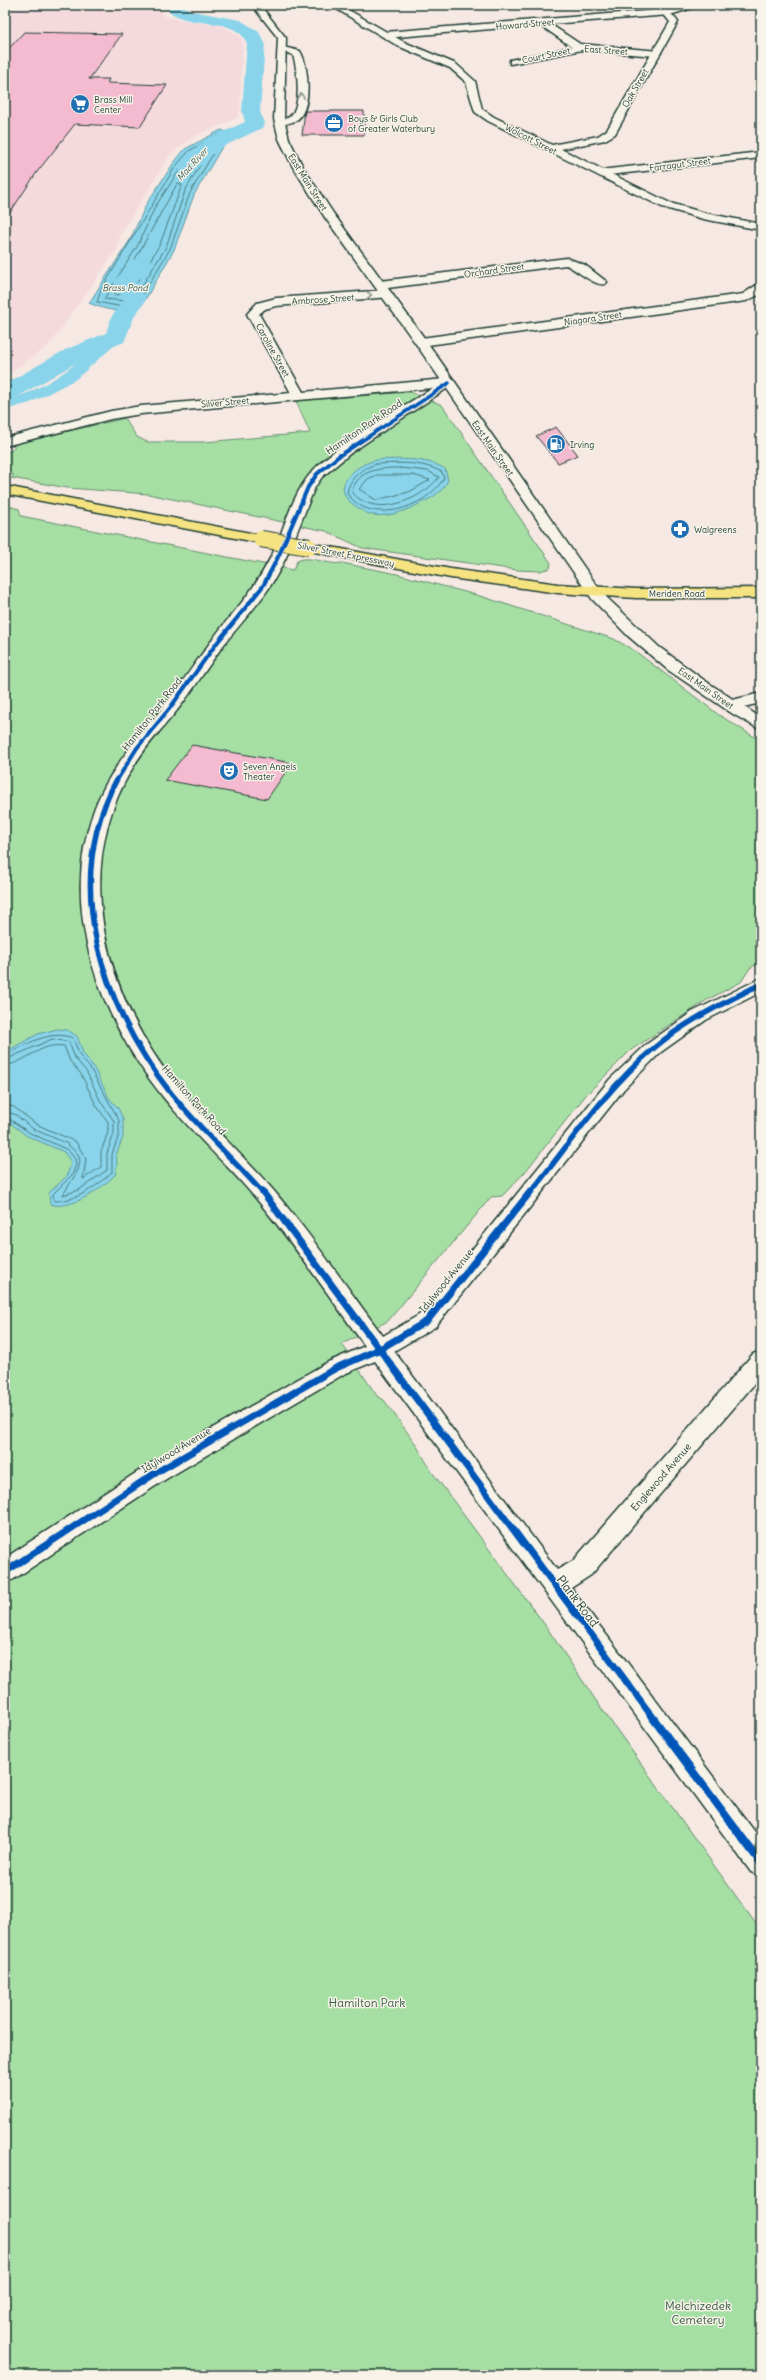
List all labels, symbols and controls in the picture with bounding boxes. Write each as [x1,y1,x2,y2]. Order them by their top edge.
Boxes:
street label: Howard Street [495,16,555,32]
street label: East Street [584,43,628,57]
street label: Court Street [521,45,571,65]
street label: Oak Street [620,67,650,109]
supermarket icon: Brass Mill Center [69,93,91,115]
one-way arrow [297,93,306,99]
place label: Brass Mill Center [94,94,132,115]
office icon: Boys & Girls Club of Greater Waterbury [323,112,345,134]
place label: Boys & Girls Club of Greater Waterbury [348,113,435,134]
street label: Wolcott Street [503,121,559,157]
water label: Mad River [174,145,211,183]
street label: East Main Street [286,151,330,213]
street label: Farragut Street [649,155,711,173]
street label: Orchard Street [463,260,525,280]
water label: Brass Pond [102,282,150,293]
street label: Ambrose Street [291,291,355,307]
one-way arrow [366,291,372,300]
street label: Niagara Street [563,308,623,328]
street label: Caroline Street [254,321,292,379]
street label: Silver Street [201,394,249,410]
street label: Hamilton Park Road [323,396,405,457]
street label: East Main Street [470,418,516,478]
fuel station icon: Irving [545,433,567,455]
place label: Irving [570,439,594,450]
pharmacy icon: Walgreens [669,518,691,540]
place label: Walgreens [694,524,736,535]
street label: Silver Street Expressway [296,539,396,569]
street label: Meriden Road [649,588,705,599]
street label: East Main Street [676,665,736,711]
street label: Hamilton Park Road [119,675,185,753]
theatre icon: Seven Angels Theater [218,760,240,782]
place label: Seven Angels Theater [243,761,296,782]
street label: Hamilton Park Road [159,1062,229,1138]
street label: Idylwood Avenue [416,1246,476,1316]
street label: Idylwood Avenue [139,1424,213,1476]
street label: Englewood Avenue [628,1440,694,1514]
street label: Plank Road [554,1572,602,1630]
park label: Hamilton Park [329,1995,405,2010]
park label: Melchizedek Cemetery [665,2298,731,2327]

